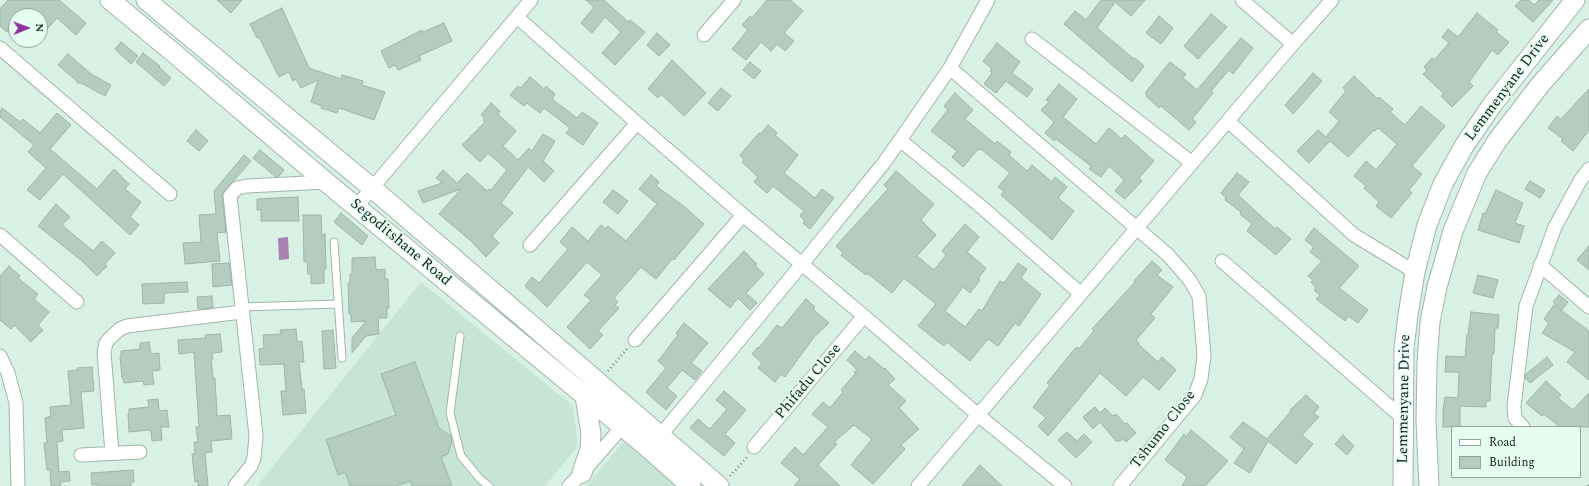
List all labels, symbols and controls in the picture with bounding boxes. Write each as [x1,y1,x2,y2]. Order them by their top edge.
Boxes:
north arrow [8,8,48,48]
text: N [31,23,48,32]
street label: Lemmenyane Drive [1462,31,1554,145]
street label: Segoditshane Road [346,196,454,290]
street label: Lemmenyane Drive [1395,334,1415,464]
street label: Phifadu Close [772,341,846,423]
street label: Tshumo Close [1128,387,1200,473]
legend [1451,426,1581,478]
text: Road [1489,433,1516,452]
text: Building [1489,453,1535,472]

